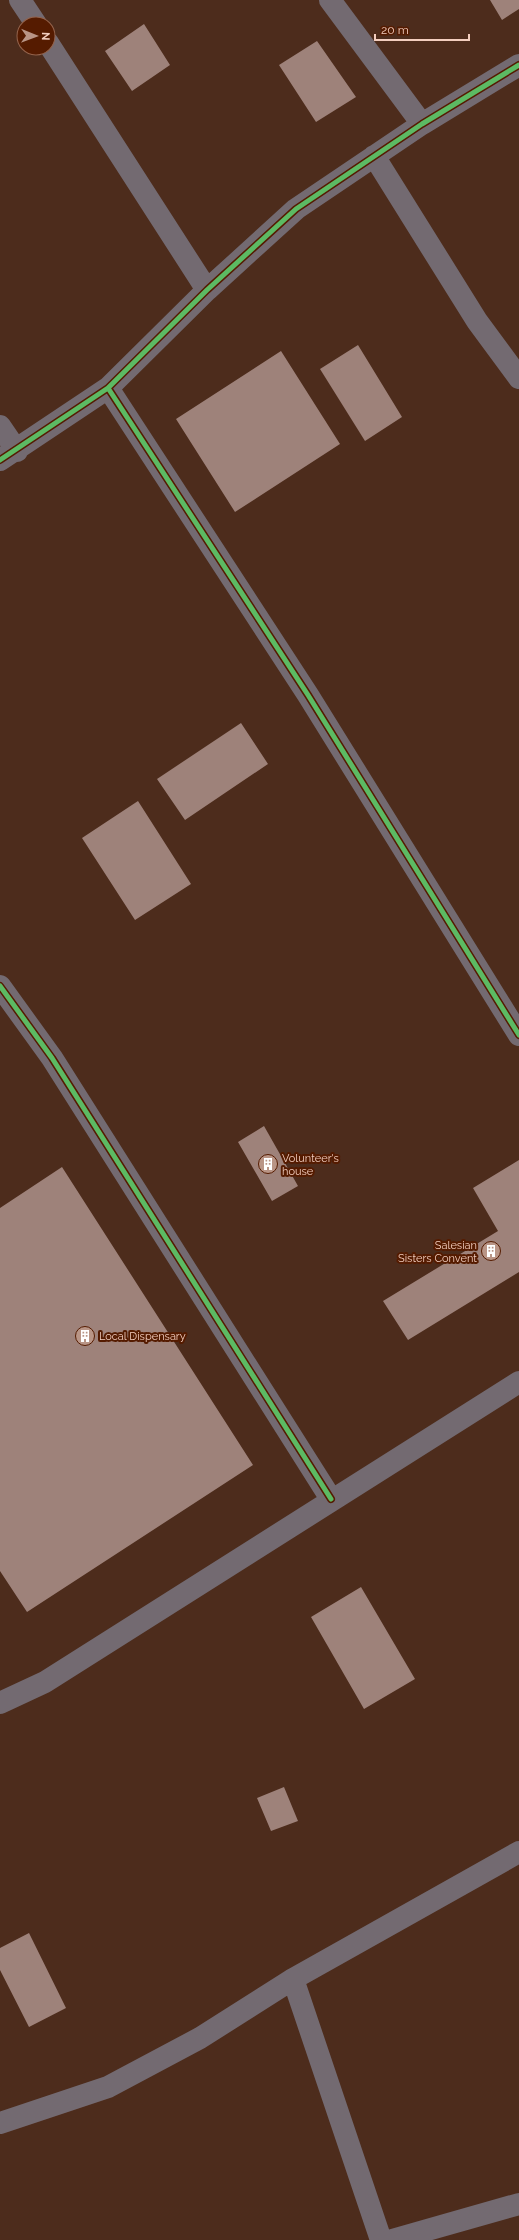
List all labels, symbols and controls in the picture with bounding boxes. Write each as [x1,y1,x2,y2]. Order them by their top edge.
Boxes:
north arrow [16,16,56,56]
scale bar [375,16,469,42]
text: 20 m [381,23,409,37]
text: N [39,32,52,40]
place label: Volunteer's house [282,1152,339,1178]
building icon: Volunteer's house [257,1153,279,1175]
place label: Salesian Sisters Convent [398,1239,477,1265]
building icon: Salesian Sisters Convent [480,1240,502,1262]
building icon: Local Dispensary [74,1325,96,1347]
place label: Local Dispensary [99,1330,186,1343]

